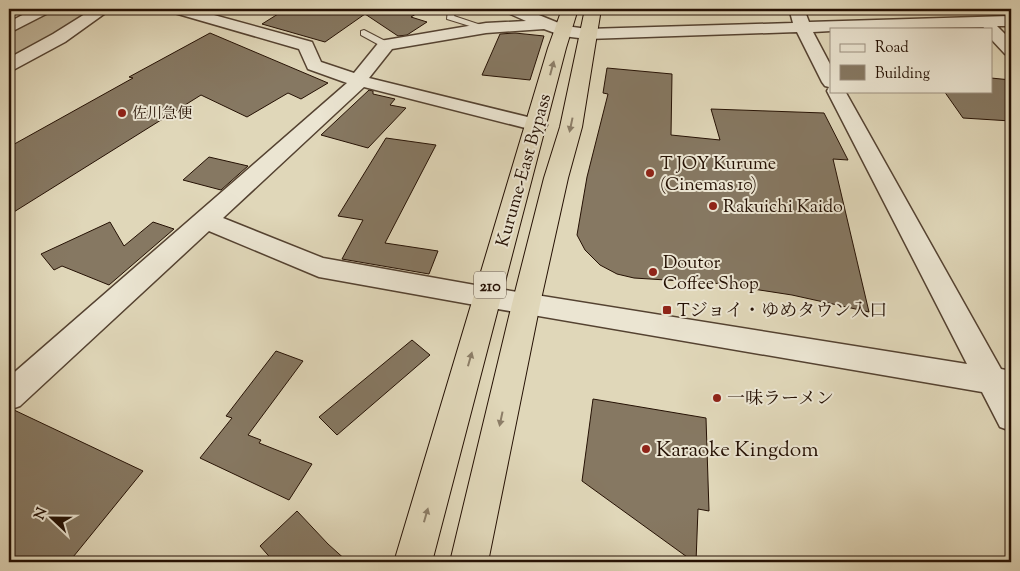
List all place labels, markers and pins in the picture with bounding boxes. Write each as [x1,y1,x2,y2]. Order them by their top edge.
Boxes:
place label: 佐川急便 [132,104,192,125]
marker: 佐川急便 [116,107,128,119]
place label: T JOY Kurume (Cinemas 10) [660,152,776,199]
marker: T JOY Kurume (Cinemas 10) [644,167,656,179]
place label: Rakuichi Kaido [723,195,843,221]
marker: Rakuichi Kaido [707,200,719,212]
place label: Doutor Coffee Shop [663,251,759,298]
marker: Doutor Coffee Shop [647,266,659,278]
place label: Tジョイ・ゆめタウン入口 [677,299,887,325]
marker: Tジョイ・ゆめタウン入口 [661,304,673,316]
place label: 一味ラーメン [727,387,834,413]
marker: 一味ラーメン [711,392,723,404]
place label: Karaoke Kingdom [656,436,819,466]
marker: Karaoke Kingdom [640,443,652,455]

